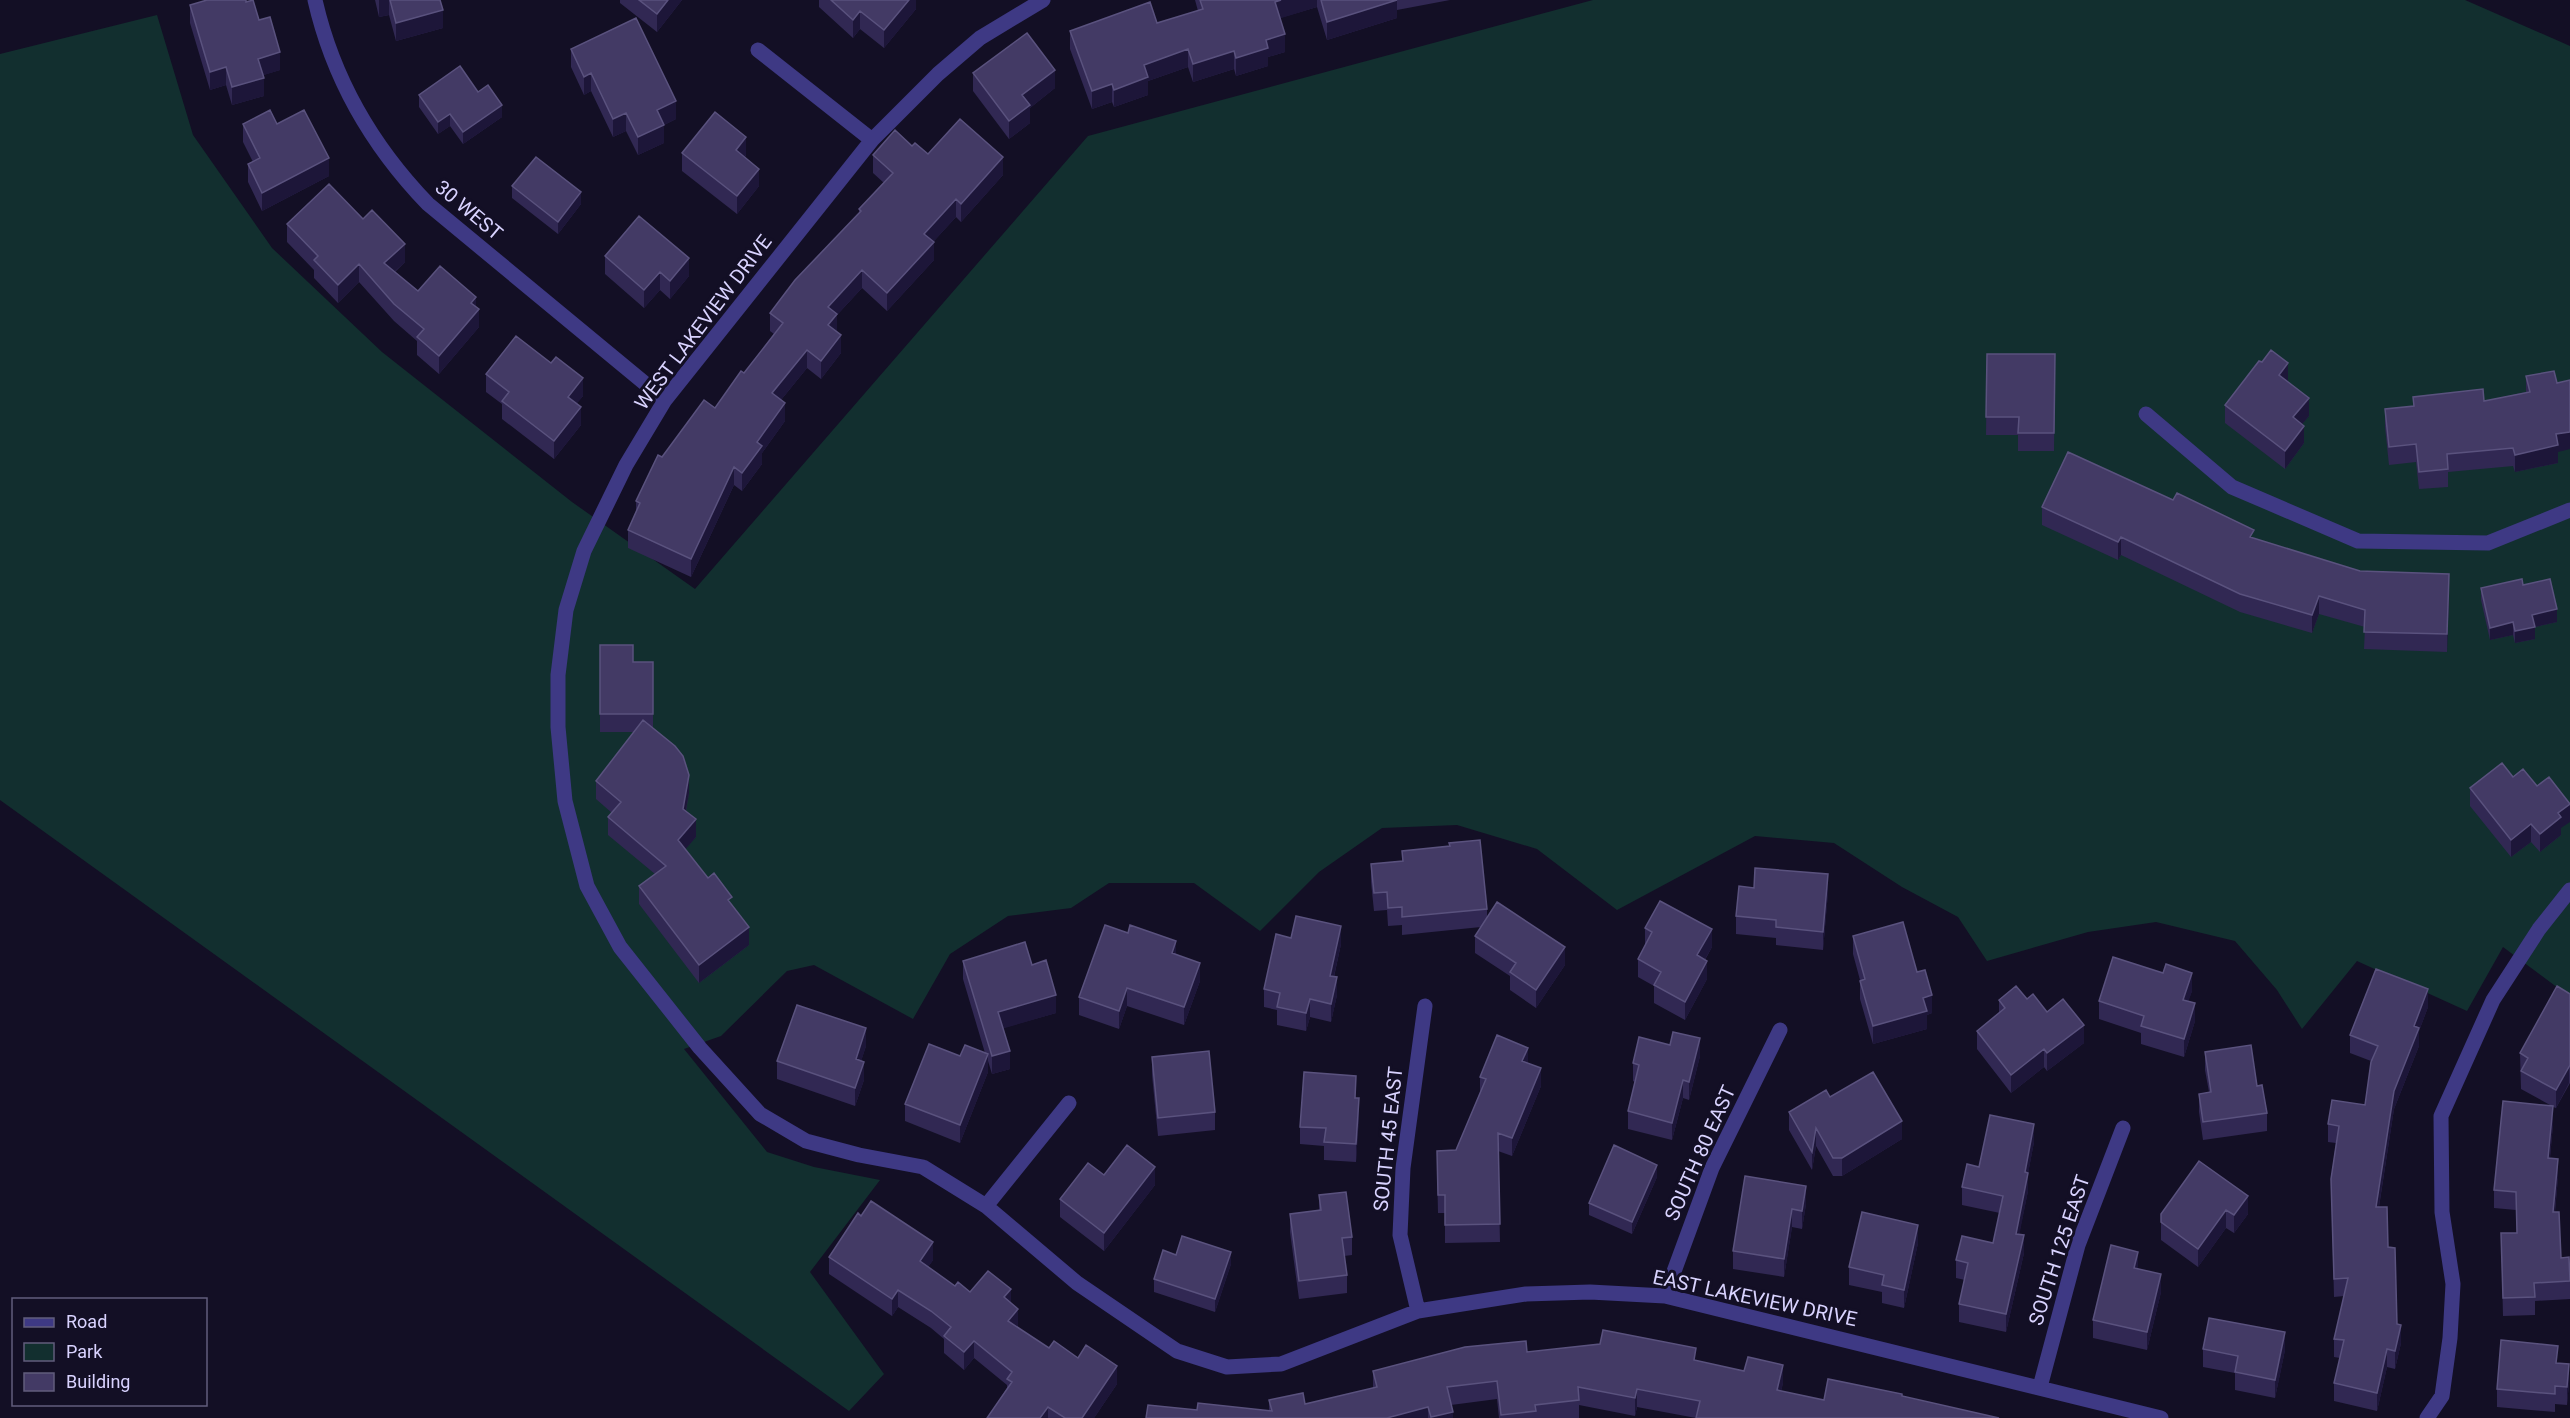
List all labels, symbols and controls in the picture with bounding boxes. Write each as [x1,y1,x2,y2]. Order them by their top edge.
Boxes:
street label: 30 WEST [431,175,508,245]
street label: WEST LAKEVIEW DRIVE [629,230,777,414]
street label: SOUTH 45 EAST [1368,1065,1408,1213]
street label: SOUTH 80 EAST [1659,1082,1741,1224]
street label: SOUTH 125 EAST [2023,1172,2095,1328]
street label: EAST LAKEVIEW DRIVE [1651,1265,1859,1331]
legend [12,1298,207,1406]
text: Road [66,1311,107,1332]
text: Park [66,1341,103,1362]
text: Building [66,1371,130,1392]

